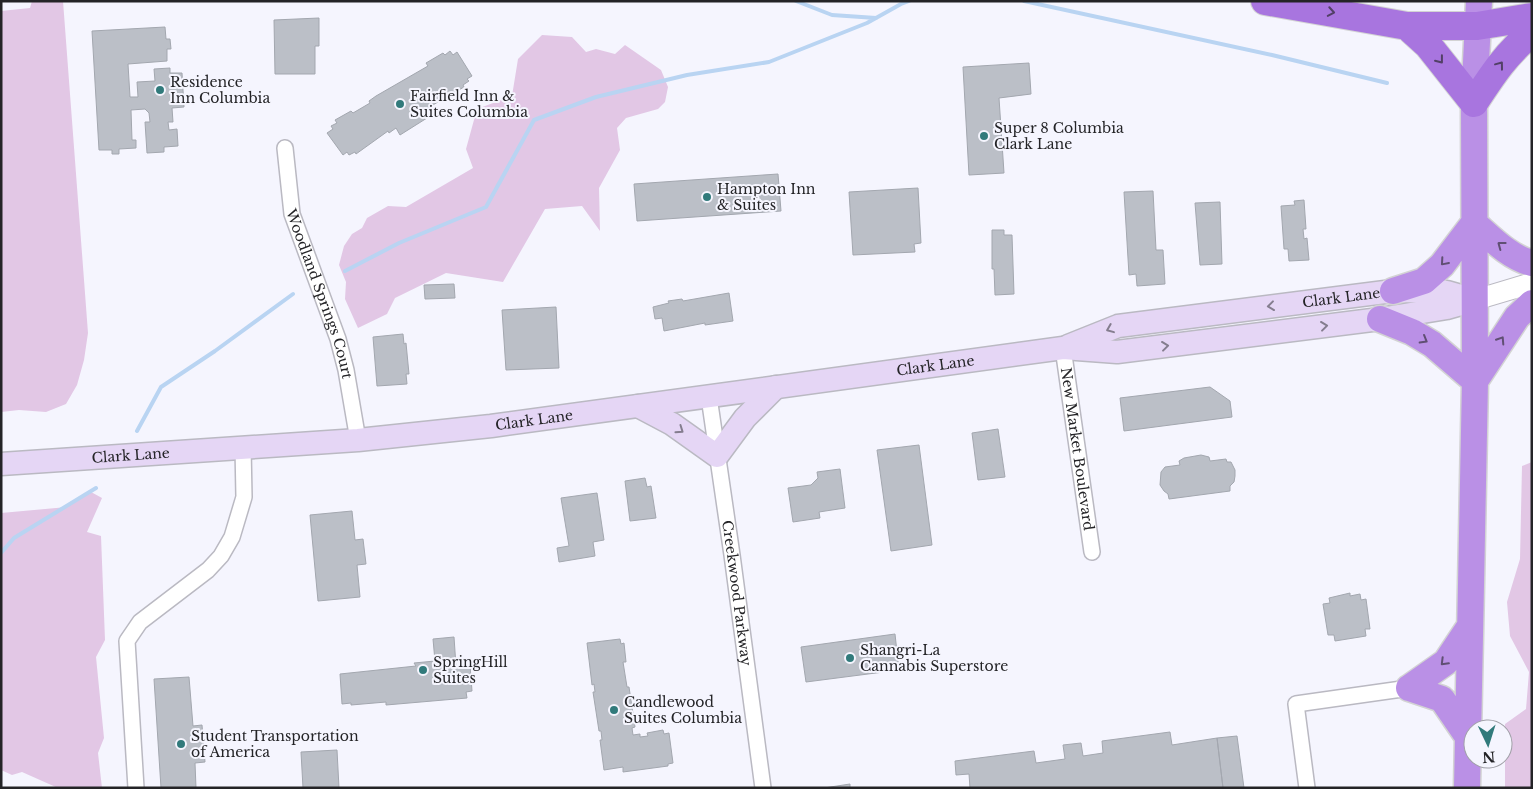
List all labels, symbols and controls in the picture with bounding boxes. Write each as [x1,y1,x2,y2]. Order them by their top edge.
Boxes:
one-way arrow [1326,7,1335,17]
one-way arrow [1435,54,1443,63]
one-way arrow [1494,61,1503,71]
place label: Residence Inn Columbia [170,73,270,107]
marker: Residence Inn Columbia [154,84,166,96]
place label: Fairfield Inn & Suites Columbia [410,87,528,121]
marker: Fairfield Inn & Suites Columbia [394,98,406,110]
place label: Super 8 Columbia Clark Lane [994,119,1124,153]
marker: Super 8 Columbia Clark Lane [978,130,990,142]
place label: Hampton Inn & Suites [717,180,816,214]
marker: Hampton Inn & Suites [701,191,713,203]
street label: Woodland Springs Court [282,206,356,381]
one-way arrow [1498,243,1507,251]
one-way arrow [1441,256,1450,265]
street label: Clark Lane [1301,284,1381,311]
one-way arrow [1266,300,1274,311]
one-way arrow [1319,322,1328,332]
one-way arrow [1106,323,1115,333]
one-way arrow [1419,333,1428,343]
one-way arrow [1495,337,1504,346]
one-way arrow [1161,342,1169,352]
street label: Clark Lane [895,351,975,380]
street label: New Market Boulevard [1057,366,1098,532]
street label: Clark Lane [494,406,574,434]
one-way arrow [675,424,684,433]
street label: Clark Lane [91,444,170,467]
street label: Creekwood Parkway [718,519,756,667]
place label: Shangri-La Cannabis Superstore [860,641,1008,675]
marker: Shangri-La Cannabis Superstore [844,652,856,664]
place label: SpringHill Suites [433,653,508,687]
one-way arrow [1441,656,1450,665]
marker: SpringHill Suites [417,664,429,676]
place label: Candlewood Suites Columbia [624,693,742,727]
marker: Candlewood Suites Columbia [608,704,620,716]
north arrow [1463,719,1513,769]
place label: Student Transportation of America [191,727,359,761]
marker: Student Transportation of America [175,738,187,750]
text: N [1482,748,1496,766]

